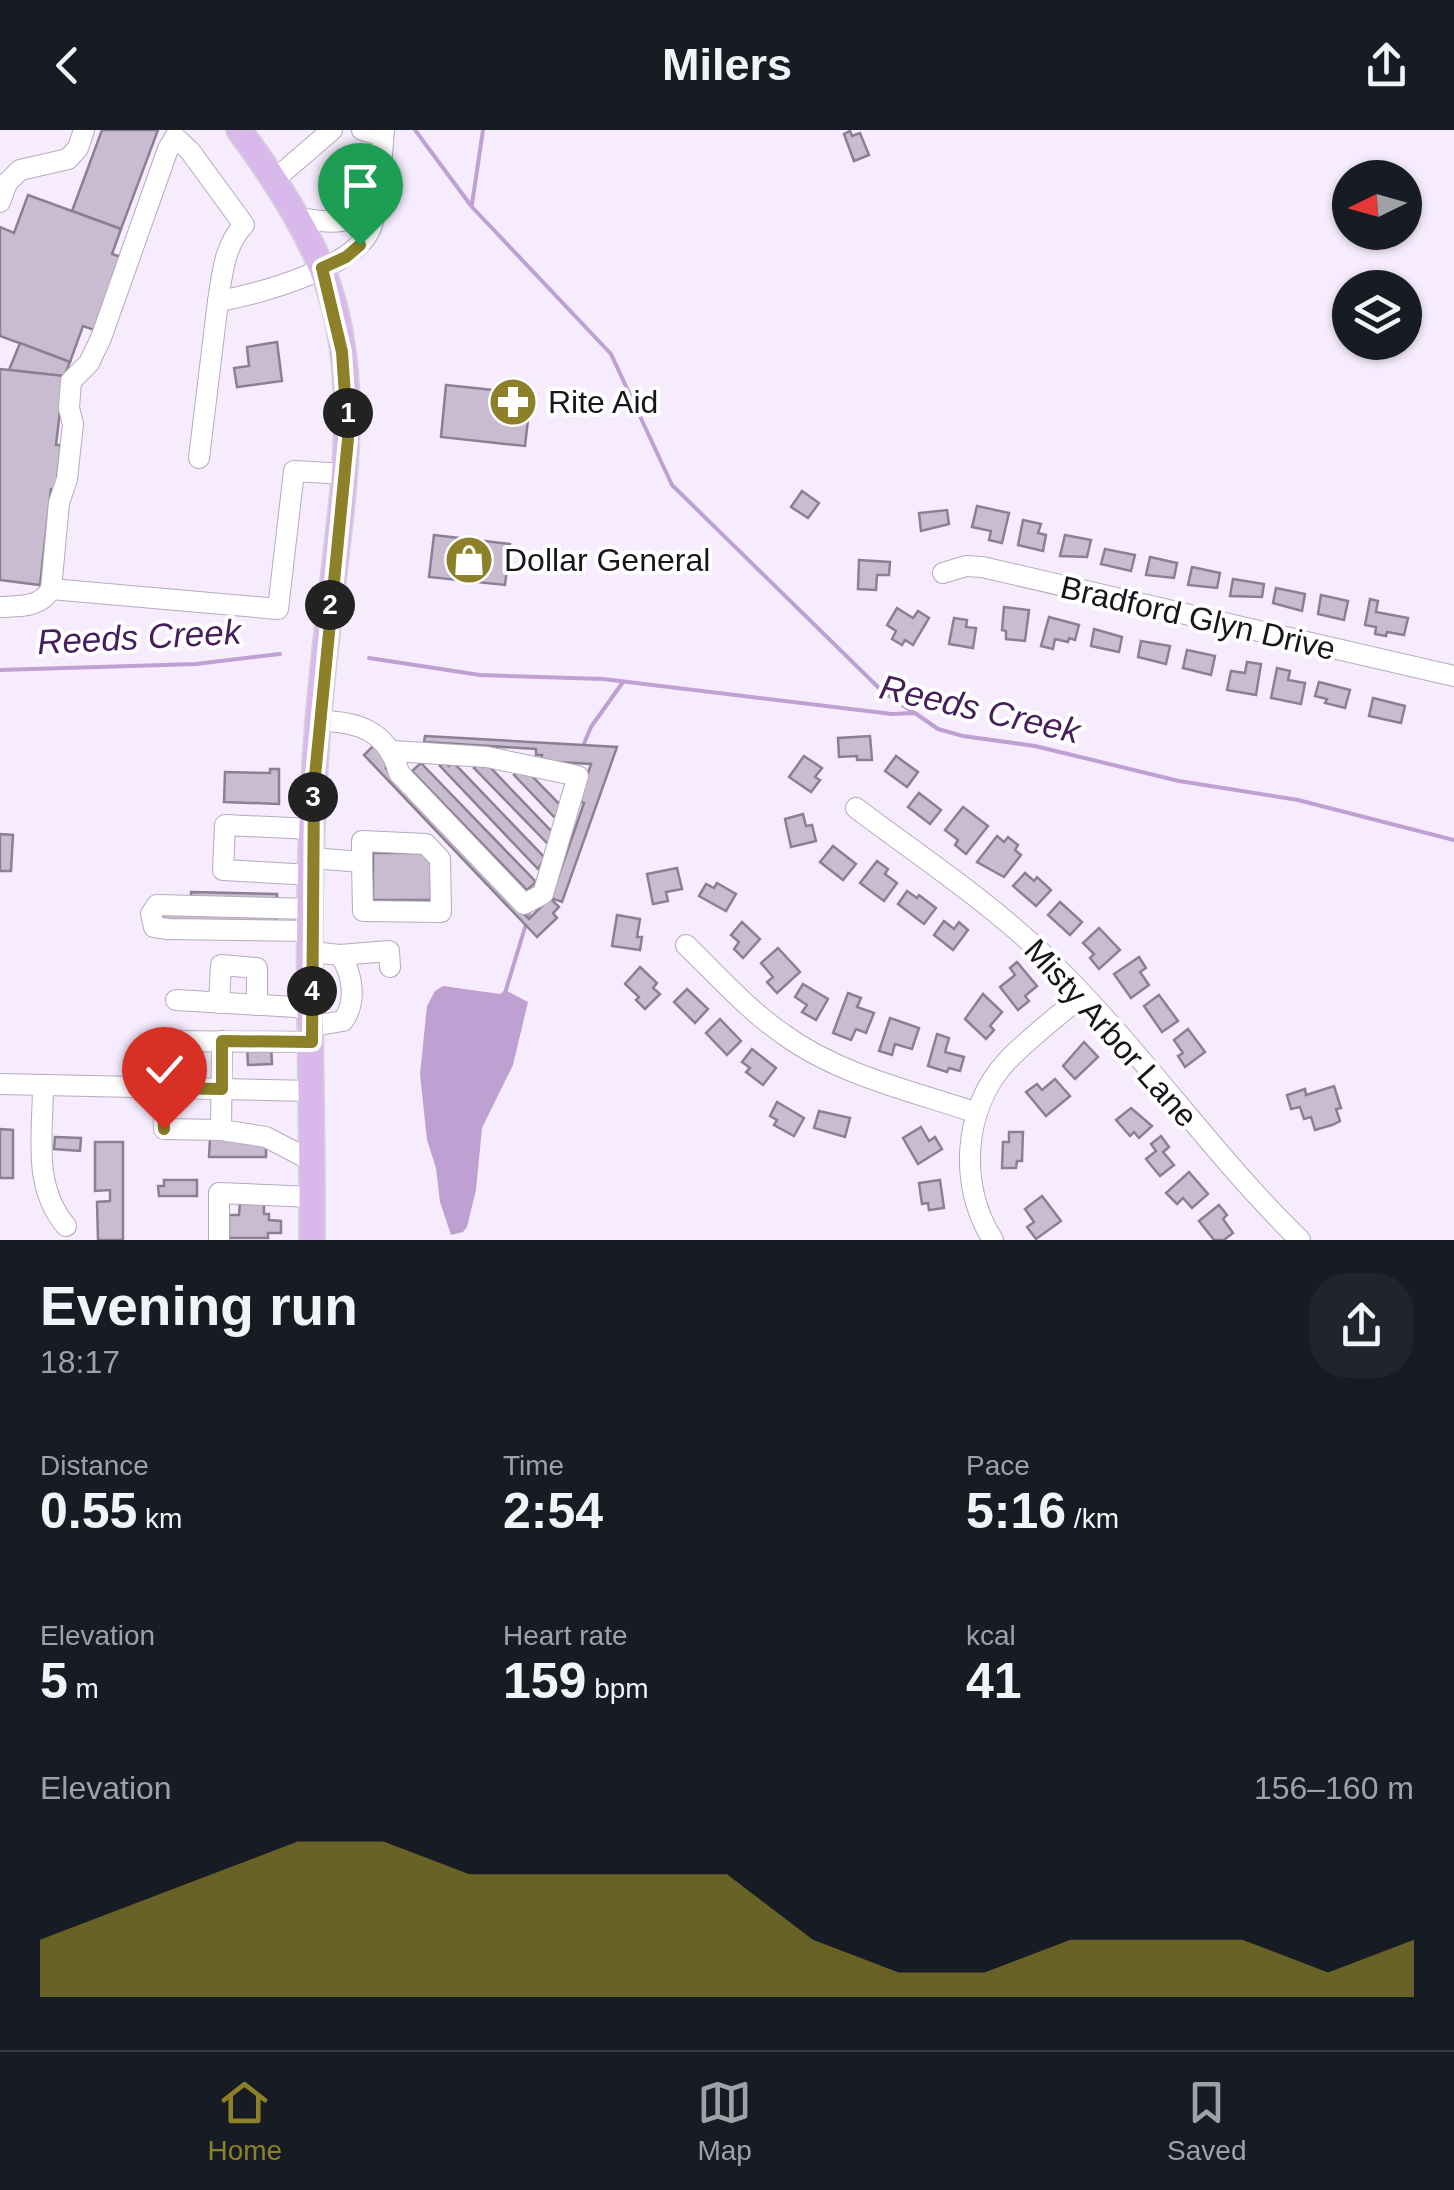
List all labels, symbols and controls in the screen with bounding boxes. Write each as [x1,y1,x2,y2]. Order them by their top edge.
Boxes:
icon: back [40,38,95,93]
icon: share [1359,38,1414,93]
text: Milers [662,39,792,90]
pin [318,143,403,246]
icon: arrive [333,158,388,213]
north arrow [1332,160,1422,250]
map controls [1332,160,1422,360]
button: layers [1332,270,1422,360]
pharmacy icon: Rite Aid [487,376,539,428]
place label: Rite Aid [548,384,658,420]
pin: 1 [323,388,373,438]
text: 1 [340,397,356,428]
shop icon: Dollar General [443,534,495,586]
place label: Dollar General [504,542,710,578]
street label: Bradford Glyn Drive [1057,569,1339,667]
pin: 2 [305,580,355,630]
text: 2 [322,589,338,620]
water label: Reeds Creek [36,612,243,661]
water label: Reeds Creek [876,667,1085,751]
pin: 3 [288,772,338,822]
text: 3 [305,781,321,812]
street label: Misty Arbor Lane [1017,932,1205,1134]
pin: 4 [287,966,337,1016]
text: 4 [304,975,320,1006]
pin [122,1027,207,1130]
icon: check [137,1042,192,1097]
button: share [1309,1273,1414,1378]
text: Evening run [40,1275,358,1337]
text: 18:17 [40,1344,120,1380]
text: Distance [40,1450,149,1481]
text: Time [503,1450,564,1481]
text: Pace [966,1450,1030,1481]
text: 0.55 [40,1483,137,1539]
text: 2:54 [503,1483,603,1539]
text: 5:16 [966,1483,1066,1539]
text: km [137,1503,182,1534]
text: /km [1066,1503,1119,1534]
text: Elevation [40,1620,155,1651]
text: Heart rate [503,1620,628,1651]
text: kcal [966,1620,1016,1651]
text: 5 [40,1653,68,1709]
text: 159 [503,1653,586,1709]
text: 41 [966,1653,1022,1709]
text: m [68,1673,99,1704]
text: bpm [586,1673,649,1704]
text: Elevation [40,1770,172,1806]
text: 156–160 m [1254,1770,1414,1806]
tab: Home [207,2075,282,2167]
tab: Map [697,2075,752,2167]
tab: Saved [1167,2075,1246,2167]

